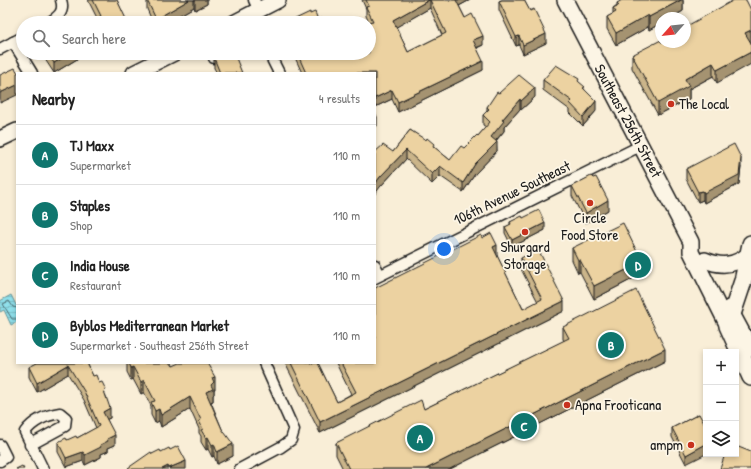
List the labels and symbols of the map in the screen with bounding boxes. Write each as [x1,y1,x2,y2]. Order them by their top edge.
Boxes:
north arrow [655,12,691,48]
street label: Southeast 256th Street [590,60,668,182]
place label: The Local [679,93,729,114]
marker: The Local [666,99,676,109]
street label: 106th Avenue Southeast [450,155,575,230]
marker: Circle Food Store [585,198,595,208]
place label: Circle Food Store [561,207,618,245]
marker: Shurgard Storage [520,227,530,237]
place label: Shurgard Storage [500,236,550,274]
your location [434,239,454,259]
pin: D [625,250,651,280]
pin: B [598,330,624,360]
place label: Apna Frooticana [575,394,661,415]
marker: Apna Frooticana [562,400,572,410]
pin: C [511,411,537,441]
pin: A [407,423,433,453]
place label: ampm [650,434,683,455]
marker: ampm [686,440,696,450]

